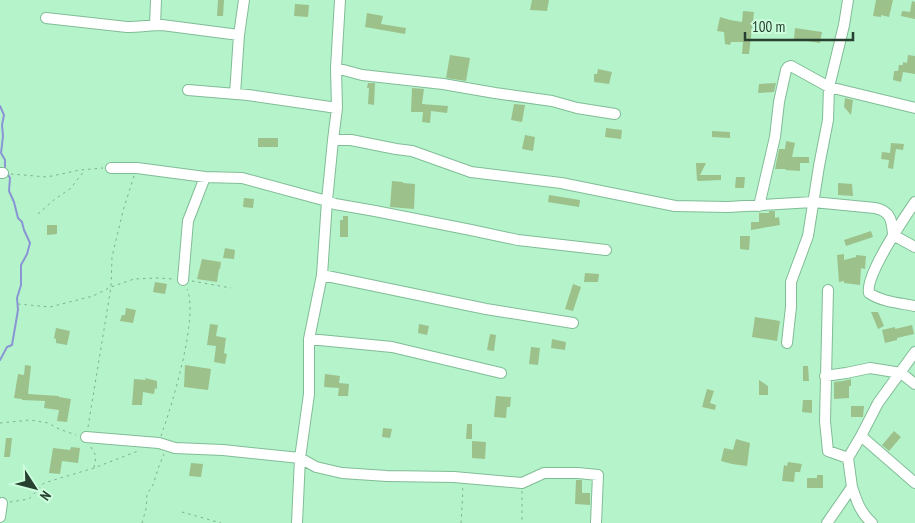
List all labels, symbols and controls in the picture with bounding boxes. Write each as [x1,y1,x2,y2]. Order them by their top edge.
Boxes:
scale bar [745,10,852,42]
text: 100 m [752,17,785,36]
north arrow [10,463,60,513]
text: N [36,487,55,504]

